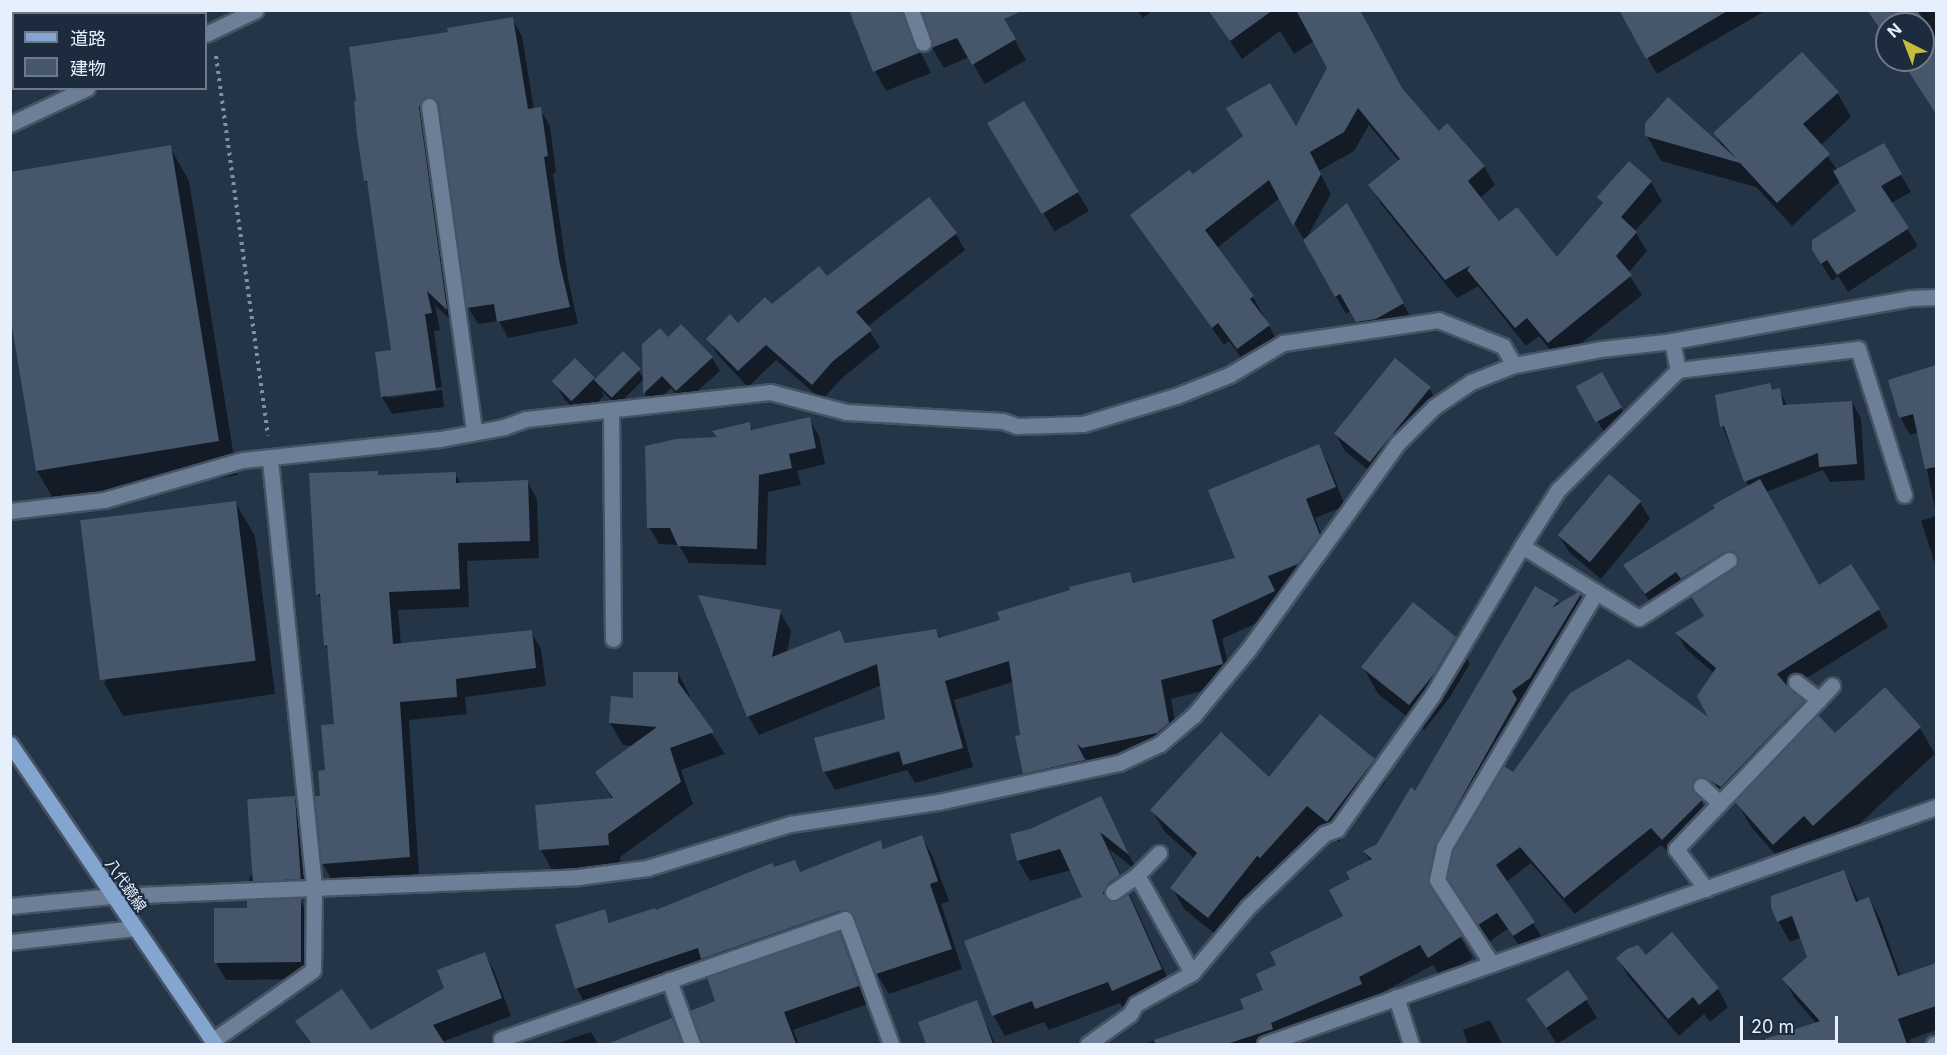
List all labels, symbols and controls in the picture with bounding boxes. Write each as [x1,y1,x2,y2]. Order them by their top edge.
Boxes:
legend [12,12,207,90]
north arrow [1875,12,1935,72]
text: N [1883,19,1906,42]
text: 道路 [70,28,106,49]
text: 建物 [70,58,106,79]
street label: 八代鏡線 [102,855,150,915]
scale bar [1743,1004,1840,1042]
text: 20 m [1751,1016,1794,1037]

